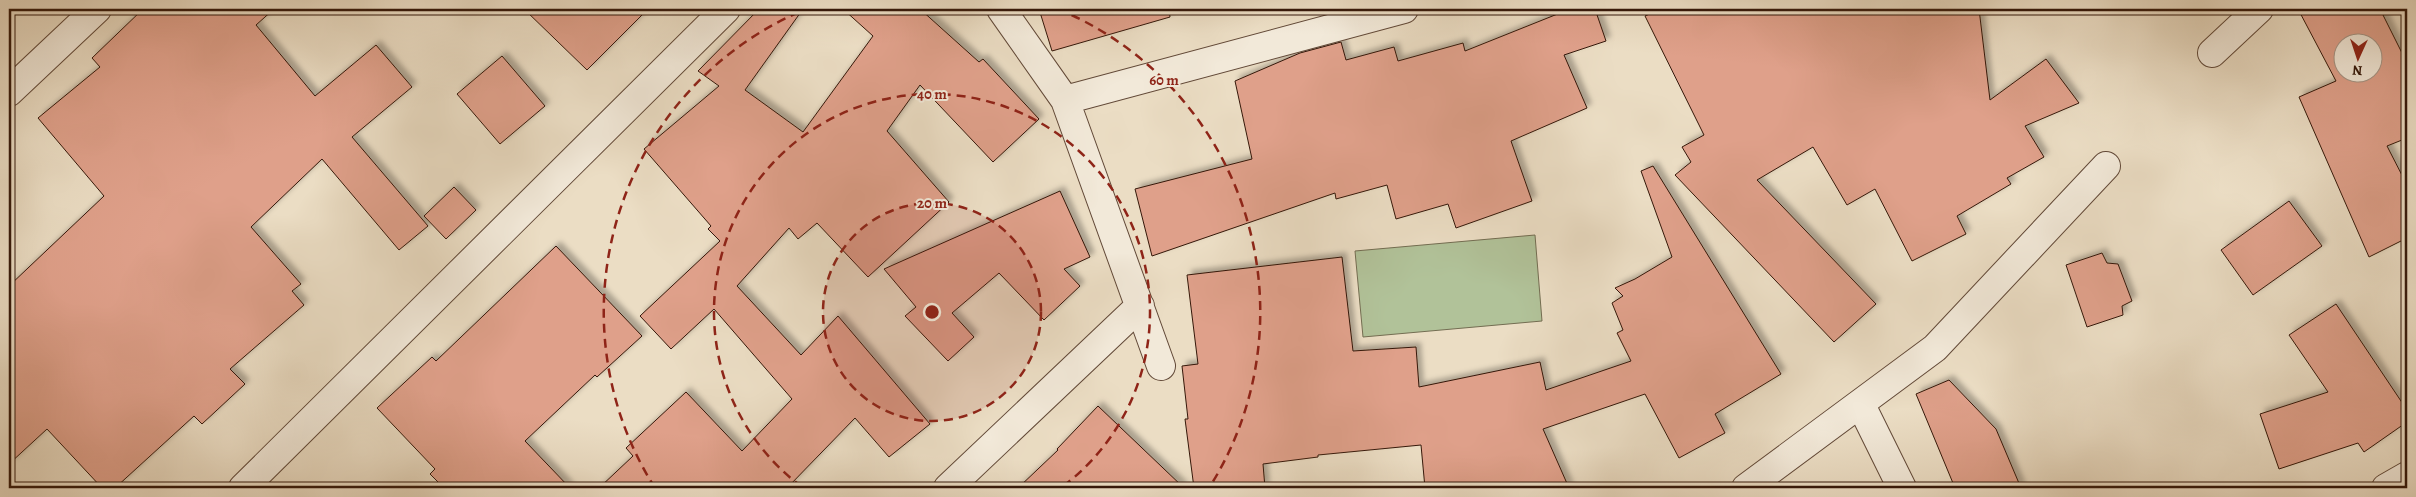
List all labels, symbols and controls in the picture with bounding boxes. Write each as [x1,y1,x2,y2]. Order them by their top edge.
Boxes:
north arrow [2334,32,2384,82]
text: N [2352,61,2363,80]
text: 60 m [1149,70,1179,90]
text: 40 m [917,84,947,104]
text: 20 m [917,193,947,213]
centre of rings [923,303,941,321]

